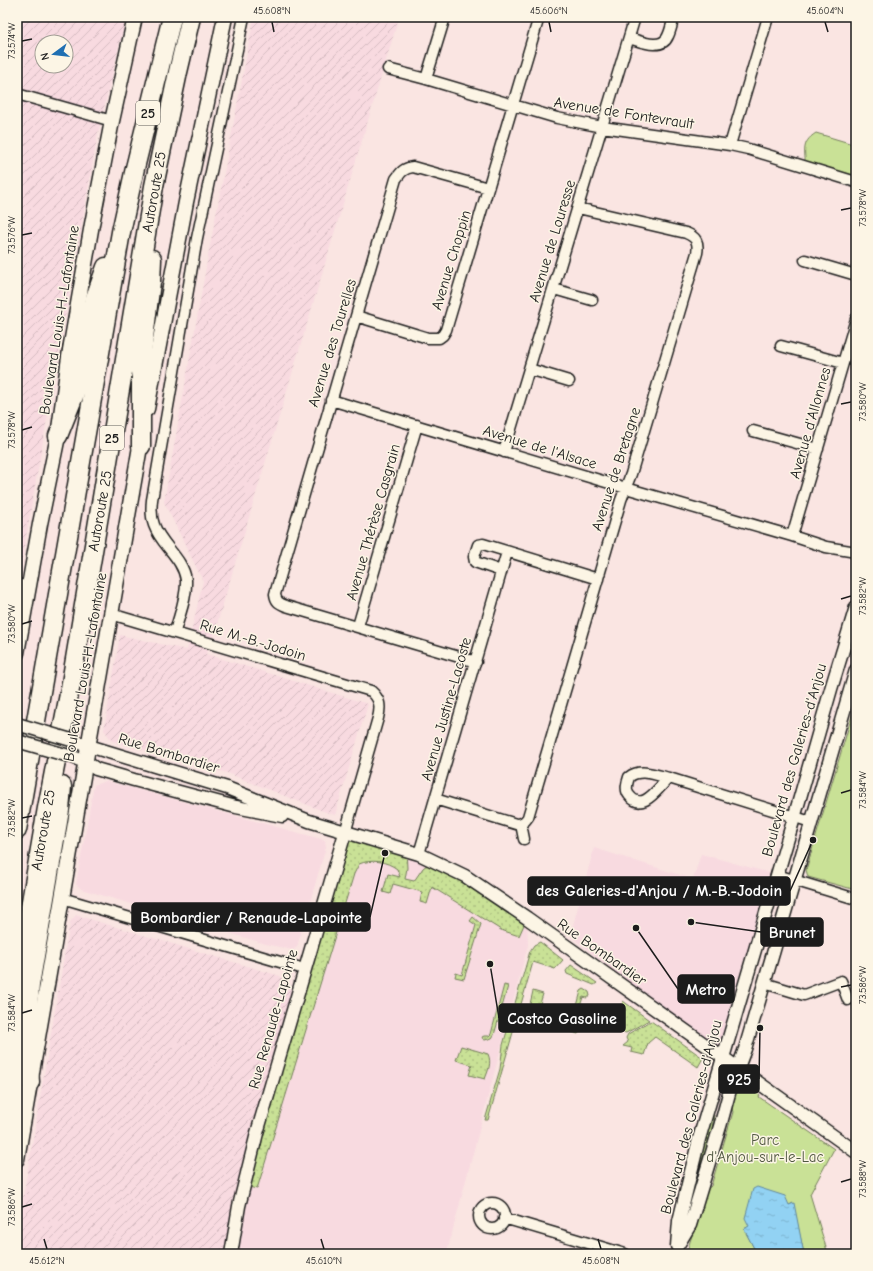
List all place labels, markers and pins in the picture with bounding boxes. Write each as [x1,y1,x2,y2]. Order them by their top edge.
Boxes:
callout: des Galeries-d'Anjou / M.-B.-Jodoin [528,877,790,905]
callout: Bombardier / Renaude-Lapointe [132,903,370,931]
callout: Brunet [761,918,823,946]
callout: Metro [678,975,734,1003]
callout: Costco Gasoline [499,1004,625,1032]
callout: 925 [719,1065,759,1093]

